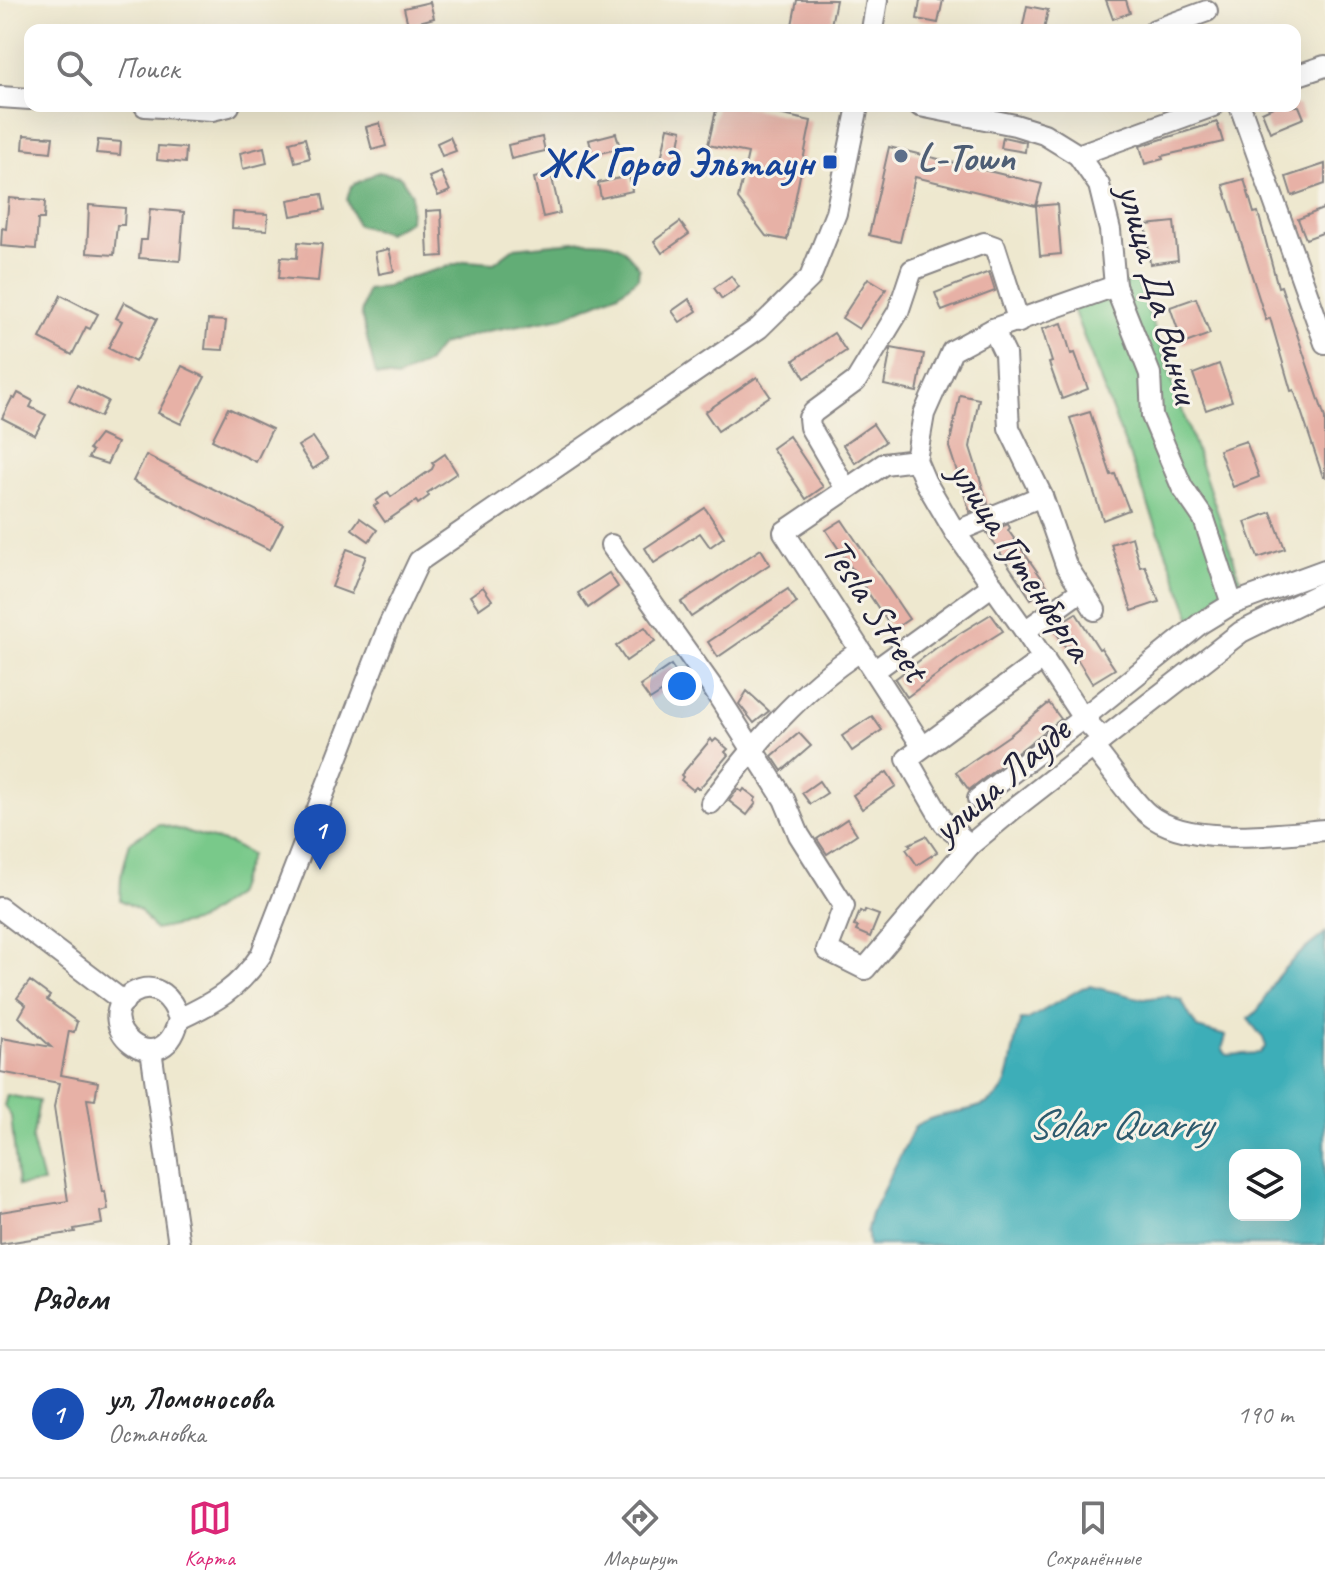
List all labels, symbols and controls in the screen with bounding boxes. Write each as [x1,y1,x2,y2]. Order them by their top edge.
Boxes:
search box [24,24,1301,112]
icon: search [52,46,96,90]
text: Поиск [116,49,179,87]
place label: L-Town [917,132,1016,182]
place label: ЖК Город Эльтаун [539,138,817,188]
marker: L-Town [892,147,910,165]
marker: ЖК Город Эльтаун [821,153,839,171]
street label: улица Да Винчи [1105,176,1213,412]
street label: улица Гутенберга [937,449,1106,672]
street label: Tesla Street [812,529,943,693]
your location [662,666,702,706]
street label: улица Лауде [919,704,1083,855]
pin: 1 [294,804,346,870]
water label: Solar Quarry [1027,1098,1217,1151]
map controls [1229,1149,1301,1221]
button: layers [1229,1149,1301,1221]
text: Рядом [32,1276,108,1319]
text: ул, Ломоносова [108,1379,273,1417]
text: 1 [52,1398,64,1431]
text: 190 m [1237,1398,1293,1431]
text: Остановка [108,1417,205,1450]
tab: Карта [184,1496,235,1572]
tab: Маршрут [604,1496,676,1572]
tab: Сохранённые [1045,1496,1141,1572]

